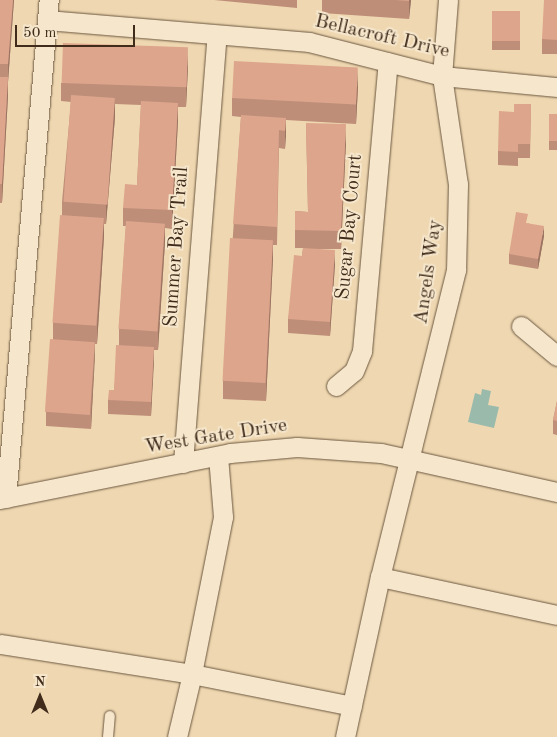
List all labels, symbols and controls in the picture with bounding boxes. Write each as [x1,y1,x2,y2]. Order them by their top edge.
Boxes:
street label: Bellacroft Drive [312,10,452,64]
scale bar [18,15,138,47]
text: 50 m [23,26,57,41]
street label: Sugar Bay Court [332,153,368,301]
street label: Summer Bay Trail [159,166,195,328]
street label: Angels Way [410,218,448,326]
street label: West Gate Drive [143,414,289,460]
north arrow [15,672,65,722]
text: N [35,675,45,689]

